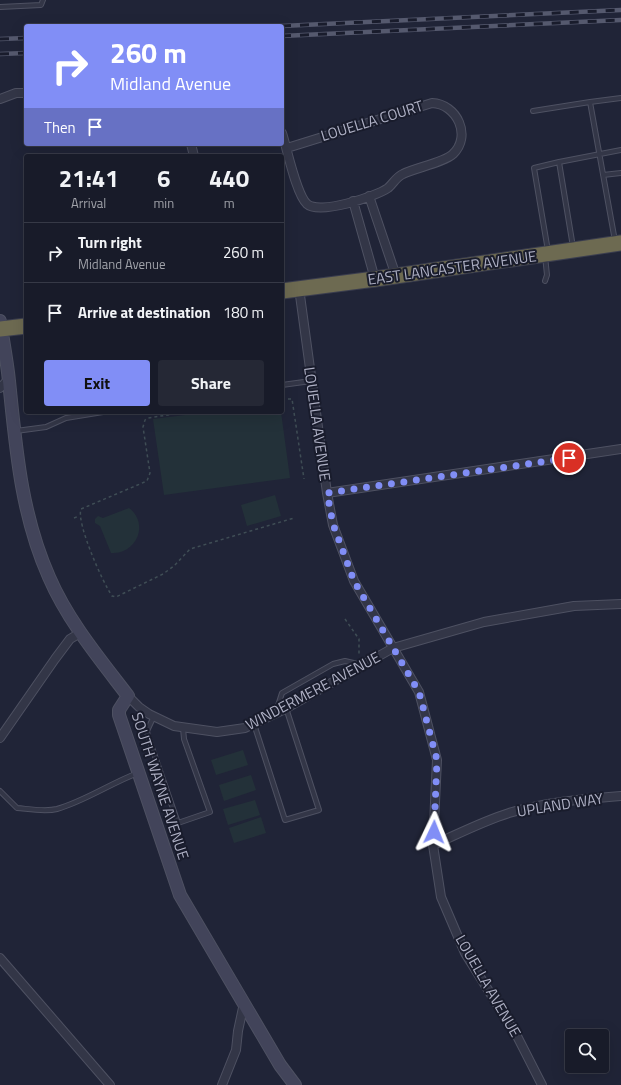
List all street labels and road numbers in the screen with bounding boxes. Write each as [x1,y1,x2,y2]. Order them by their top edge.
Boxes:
street label: LOUELLA COURT [318,94,426,147]
street label: EAST LANCASTER AVENUE [366,244,538,291]
street label: LOUELLA AVENUE [298,365,337,482]
street label: WINDERMERE AVENUE [241,645,384,736]
street label: SOUTH WAYNE AVENUE [126,709,195,862]
street label: UPLAND WAY [515,786,605,823]
street label: LOUELLA AVENUE [450,930,527,1041]

